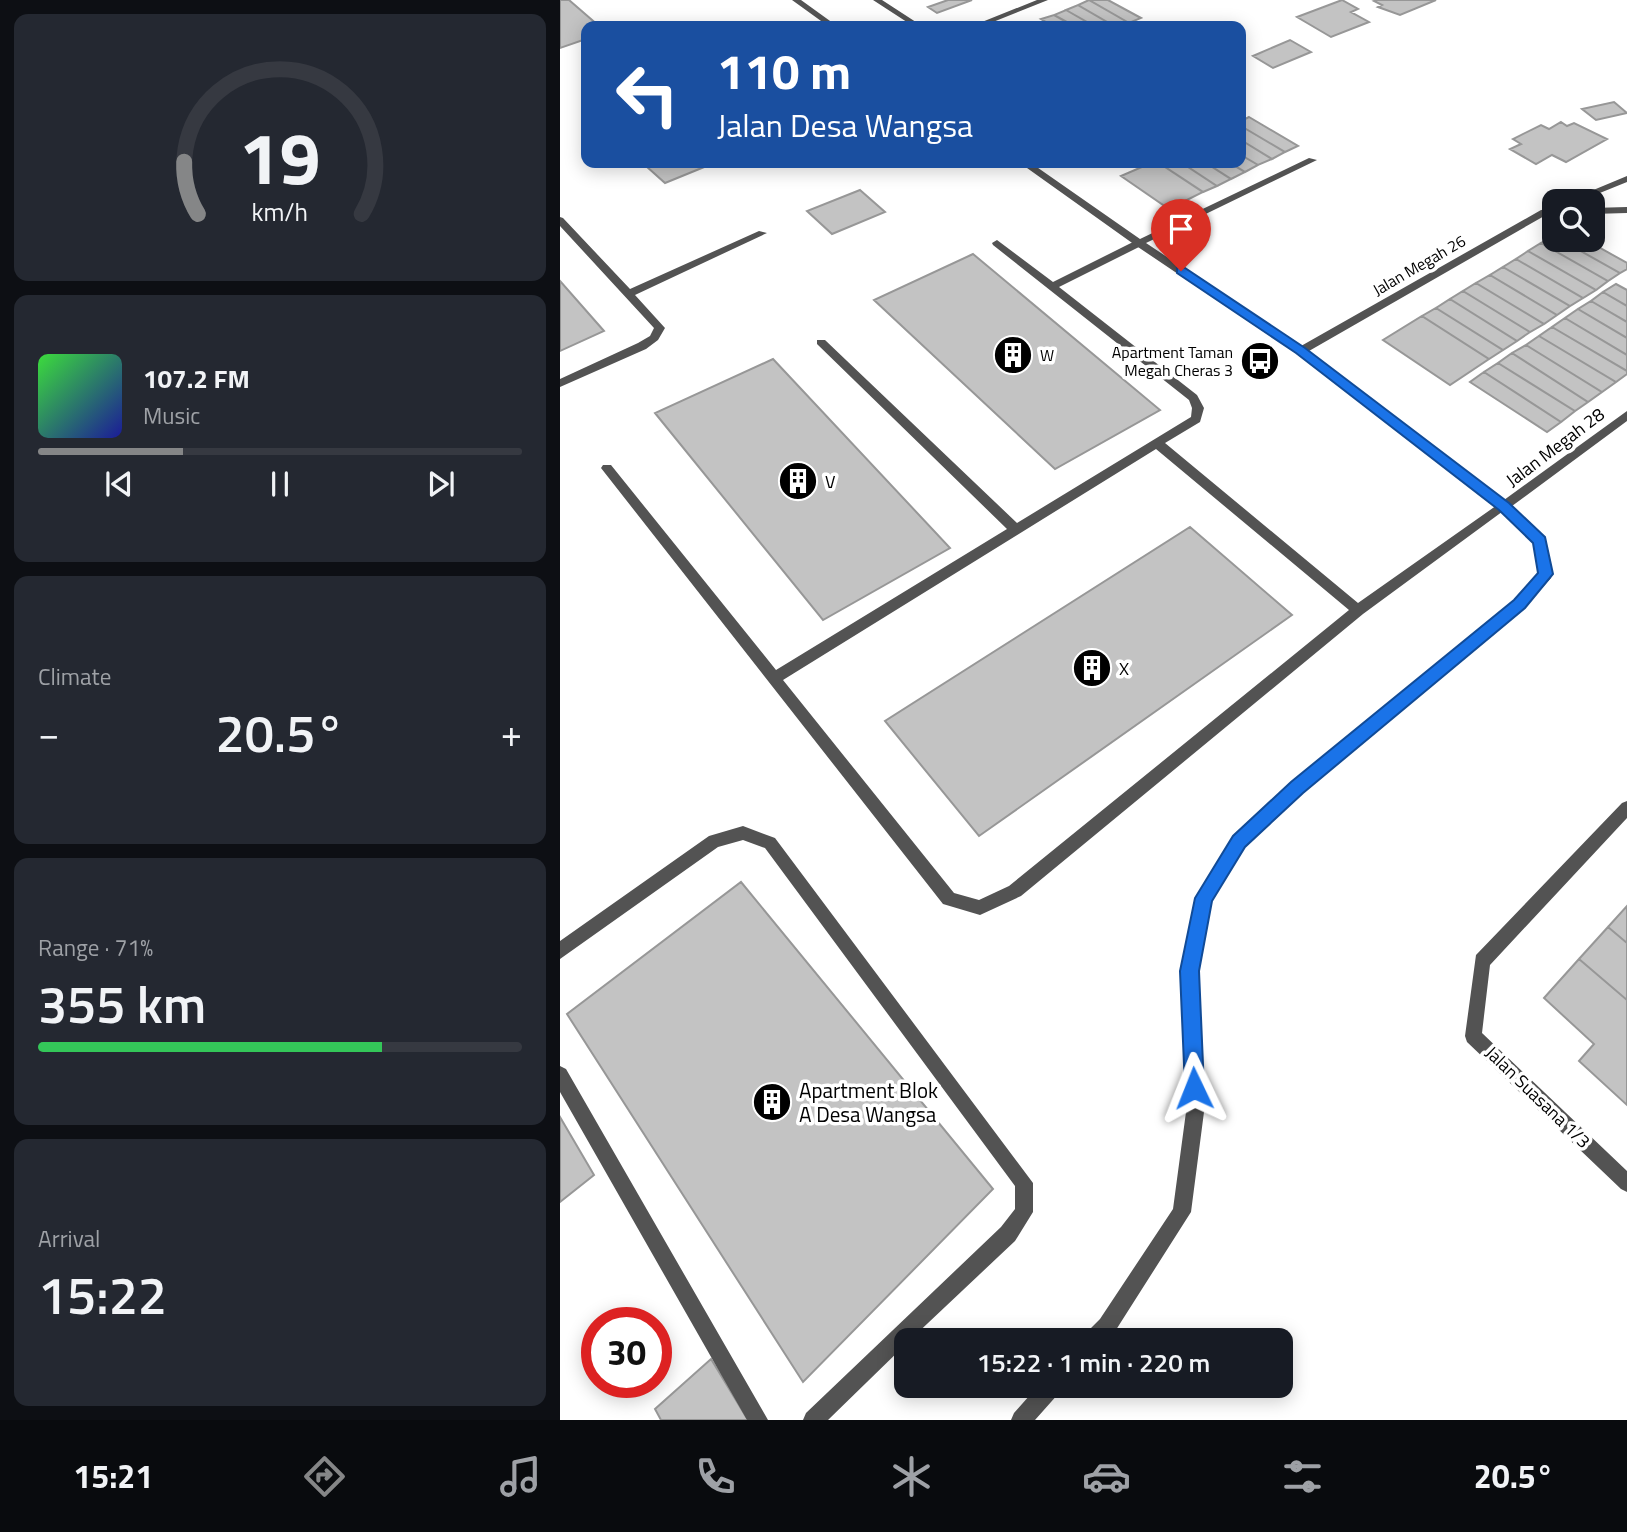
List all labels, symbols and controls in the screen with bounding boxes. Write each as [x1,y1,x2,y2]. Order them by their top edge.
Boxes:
text: 110 m [717,33,851,108]
icon: left [602,49,693,140]
text: Jalan Desa Wangsa [717,101,973,149]
text: 19 [239,102,321,212]
map controls [1542,189,1605,252]
button: search [1542,189,1605,252]
text: km/h [252,192,308,230]
pin [1151,199,1211,271]
icon: arrive [1162,210,1200,248]
street label: Jalan Megah 26 [1368,229,1470,301]
building icon: W [992,334,1034,376]
place label: Apartment Taman Megah Cheras 3 [1112,340,1233,382]
bus stop icon: Apartment Taman Megah Cheras 3 [1239,340,1281,382]
place label: W [1040,343,1054,367]
text: 107.2 FM [143,359,250,398]
text: Music [143,398,200,433]
street label: Jalan Megah 28 [1500,401,1610,493]
building icon: V [777,460,819,502]
icon: previous [100,465,138,503]
icon: pause [261,465,299,503]
icon: next [422,465,460,503]
place label: V [825,468,836,495]
building icon: X [1071,647,1113,689]
place label: X [1119,655,1129,682]
text: Climate [38,659,111,694]
text: 20.5° [216,693,344,772]
text: − [38,704,59,762]
text: + [501,704,522,762]
text: Range · 71% [38,930,153,965]
text: 355 km [38,964,206,1043]
street label: Jalan Suasana 1/3 [1479,1040,1597,1154]
position arrow [1157,1051,1231,1125]
place label: Apartment Blok A Desa Wangsa [799,1074,938,1130]
building icon: Apartment Blok A Desa Wangsa [751,1081,793,1123]
text: Arrival [38,1221,100,1256]
text: 15:22 [38,1255,167,1334]
speed limit sign: 30 [581,1307,672,1398]
text: 15:22 · 1 min · 220 m [977,1343,1210,1382]
text: 15:21 [73,1452,153,1500]
icon: directions [300,1452,349,1501]
icon: music [496,1452,545,1501]
icon: phone [691,1452,740,1501]
icon: climate [887,1452,936,1501]
icon: car [1082,1452,1131,1501]
icon: filters [1278,1452,1327,1501]
text: 20.5° [1474,1452,1554,1500]

